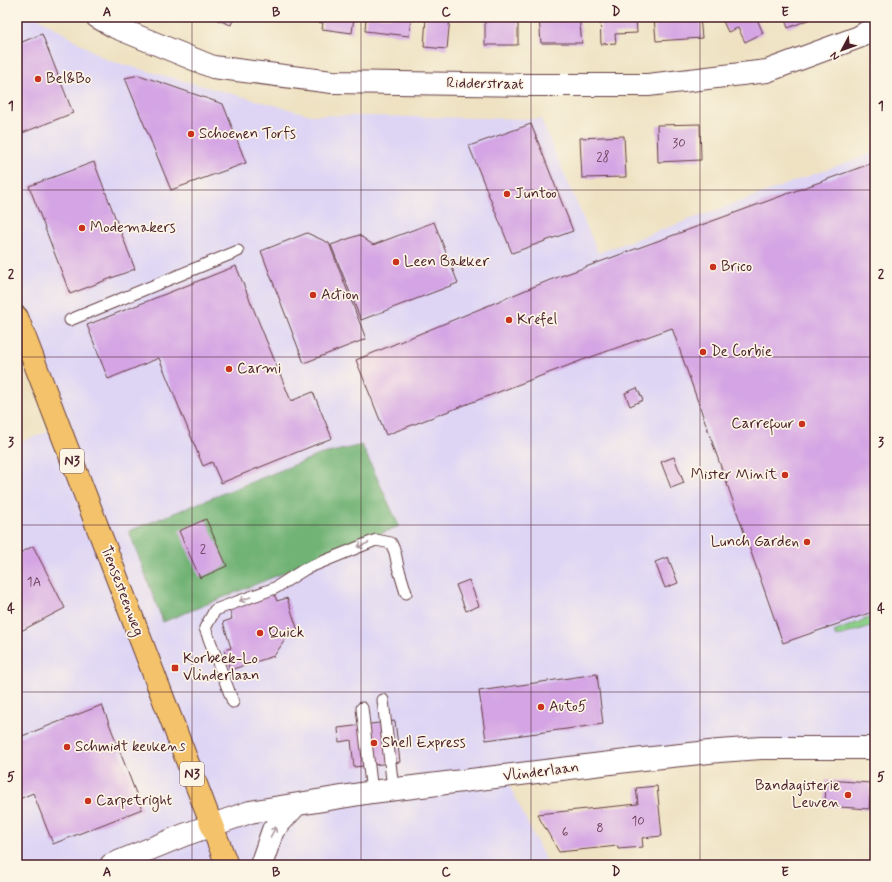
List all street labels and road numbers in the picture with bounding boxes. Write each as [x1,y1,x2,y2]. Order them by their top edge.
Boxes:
street label: Ridderstraat [446,73,524,95]
road number: N3 [60,449,84,473]
street label: Tiensesteenweg [95,543,148,639]
street label: Vlinderlaan [502,757,580,787]
road number: N3 [180,762,204,786]

